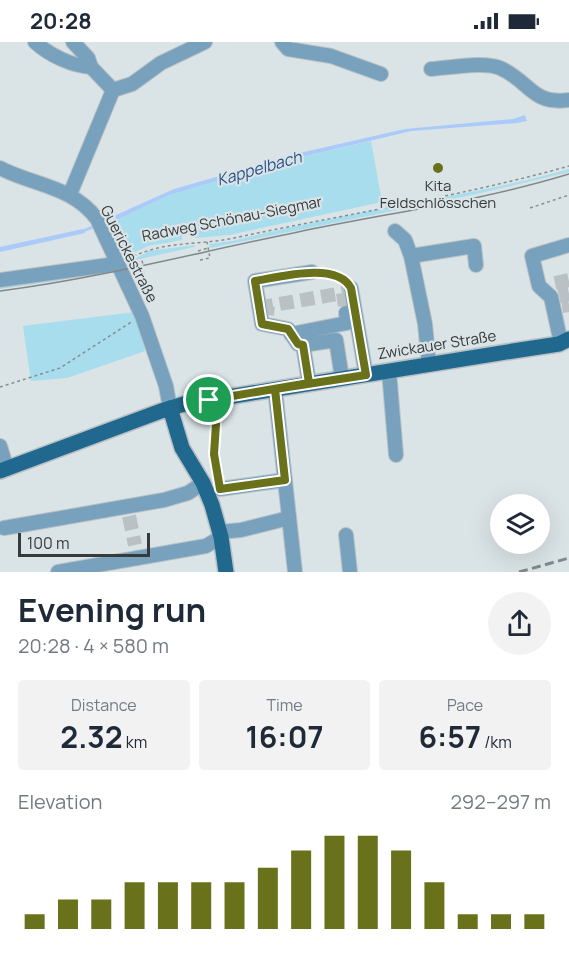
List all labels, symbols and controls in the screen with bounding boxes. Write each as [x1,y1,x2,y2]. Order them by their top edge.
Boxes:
text: 20:28 [30,6,92,36]
water label: Kappelbach [214,145,304,191]
marker: Kita Feldschlösschen [431,161,445,175]
place label: Kita Feldschlösschen [380,175,496,213]
street label: Radweg Schönau-Siegmar [140,191,324,246]
street label: Guerickestraße [96,202,163,306]
street label: Zwickauer Straße [376,325,498,364]
pin [183,374,234,425]
icon: arrive [192,383,225,416]
map controls [490,494,550,554]
button: layers [490,494,550,554]
scale bar [18,530,150,558]
text: 100 m [27,532,70,554]
text: Evening run [18,587,206,632]
button: share [488,592,551,655]
text: 20:28 · 4 × 580 m [18,632,169,659]
text: Distance [71,694,137,716]
text: Time [266,694,303,716]
text: Pace [447,694,483,716]
text: 2.32 [60,716,123,757]
text: 16:07 [246,716,323,757]
text: 6:57 [418,716,481,757]
text: km [123,731,147,753]
text: /km [481,731,512,753]
text: Elevation [18,788,102,815]
text: 292–297 m [450,788,551,815]

